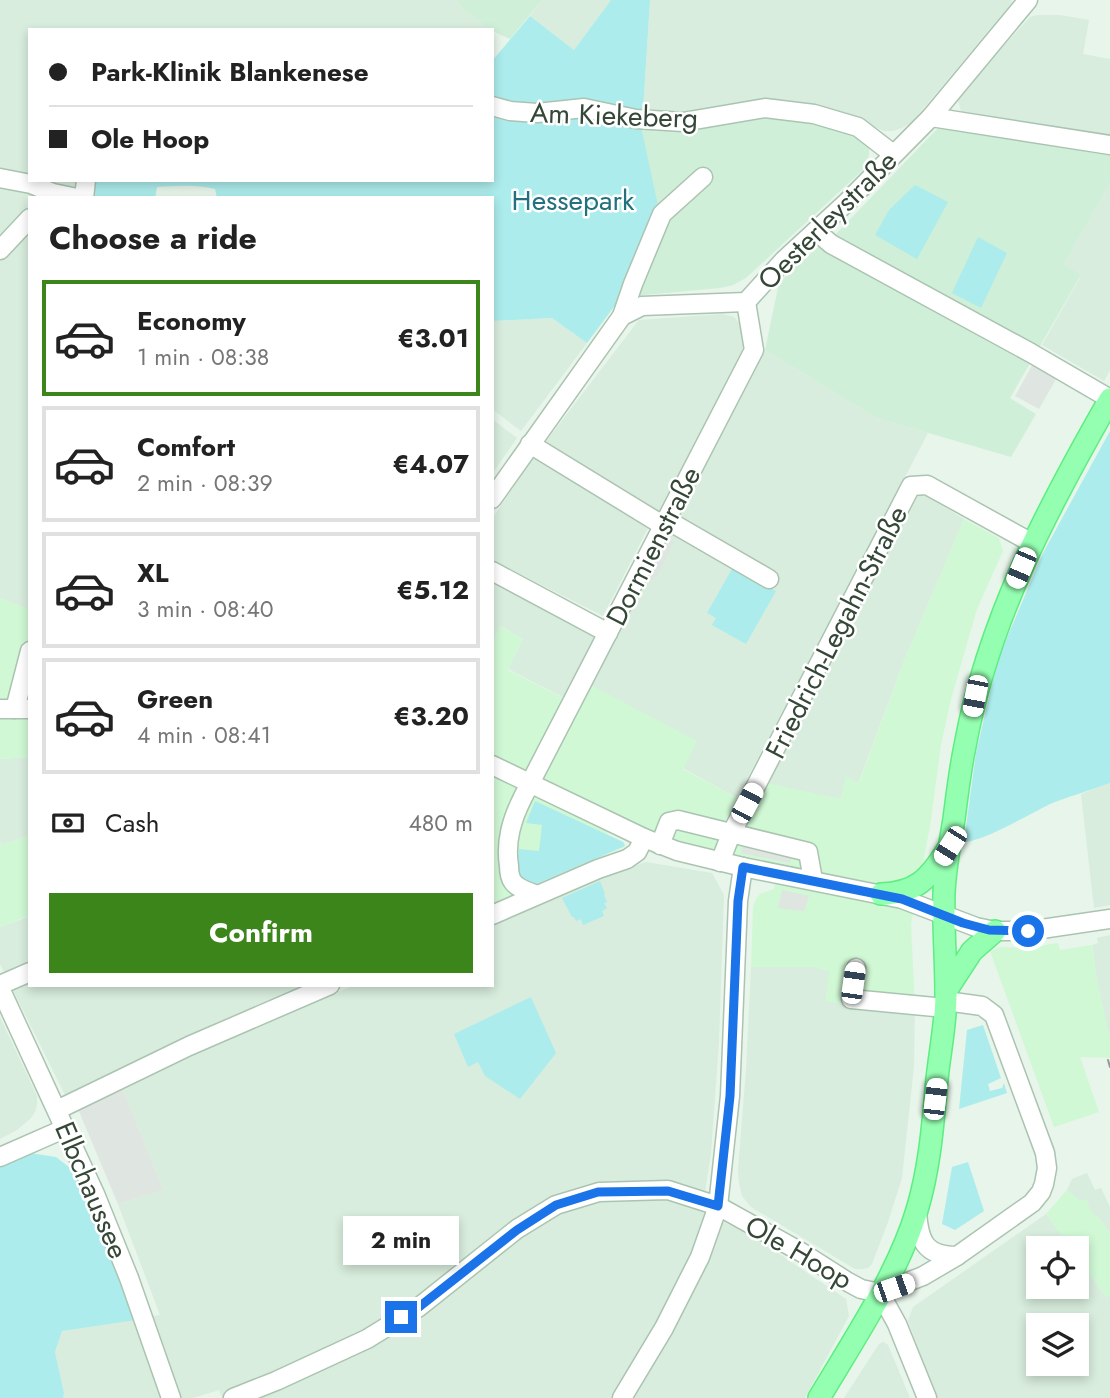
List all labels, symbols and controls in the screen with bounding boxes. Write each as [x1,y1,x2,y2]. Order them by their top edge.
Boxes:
text: Park-Klinik Blankenese [91,53,369,91]
street label: Am Kiekeberg [529,92,699,139]
text: Ole Hoop [91,120,209,158]
street label: Oesterleystraße [748,141,906,299]
park label: Hessepark [512,180,635,221]
text: Choose a ride [49,215,257,261]
text: Economy [137,302,246,340]
icon: car [53,307,116,370]
text: €3.01 [397,319,469,357]
text: 1 min · 08:38 [137,340,269,374]
text: Comfort [137,428,235,466]
icon: car [53,433,116,496]
text: €4.07 [393,445,469,483]
street label: Dormienstraße [596,460,711,633]
text: 2 min · 08:39 [137,466,273,500]
street label: Friedrich-Legahn-Straße [755,499,918,766]
car [1004,545,1039,591]
text: XL [137,554,169,592]
icon: car [53,559,116,622]
text: €5.12 [397,571,469,609]
text: 3 min · 08:40 [137,592,274,626]
car [961,673,990,719]
text: Green [137,680,213,718]
icon: car [53,685,116,748]
text: €3.20 [394,697,469,735]
text: 4 min · 08:41 [137,718,271,752]
car [728,780,767,826]
icon: cash [49,804,87,842]
text: Cash [105,804,159,842]
text: 480 m [408,806,473,840]
car [930,823,971,869]
button: Confirm [49,893,473,973]
route start [1012,915,1044,947]
car [840,961,867,1005]
car [923,1077,948,1121]
street label: Elbchaussee [44,1115,139,1265]
street label: Ole Hoop [737,1205,860,1300]
callout: 2 min [343,1216,459,1264]
text: 2 min [371,1223,431,1257]
map controls [1026,1236,1089,1376]
button: locate [1026,1236,1089,1299]
car [871,1271,918,1305]
route end [385,1301,417,1333]
button: layers [1026,1313,1089,1376]

